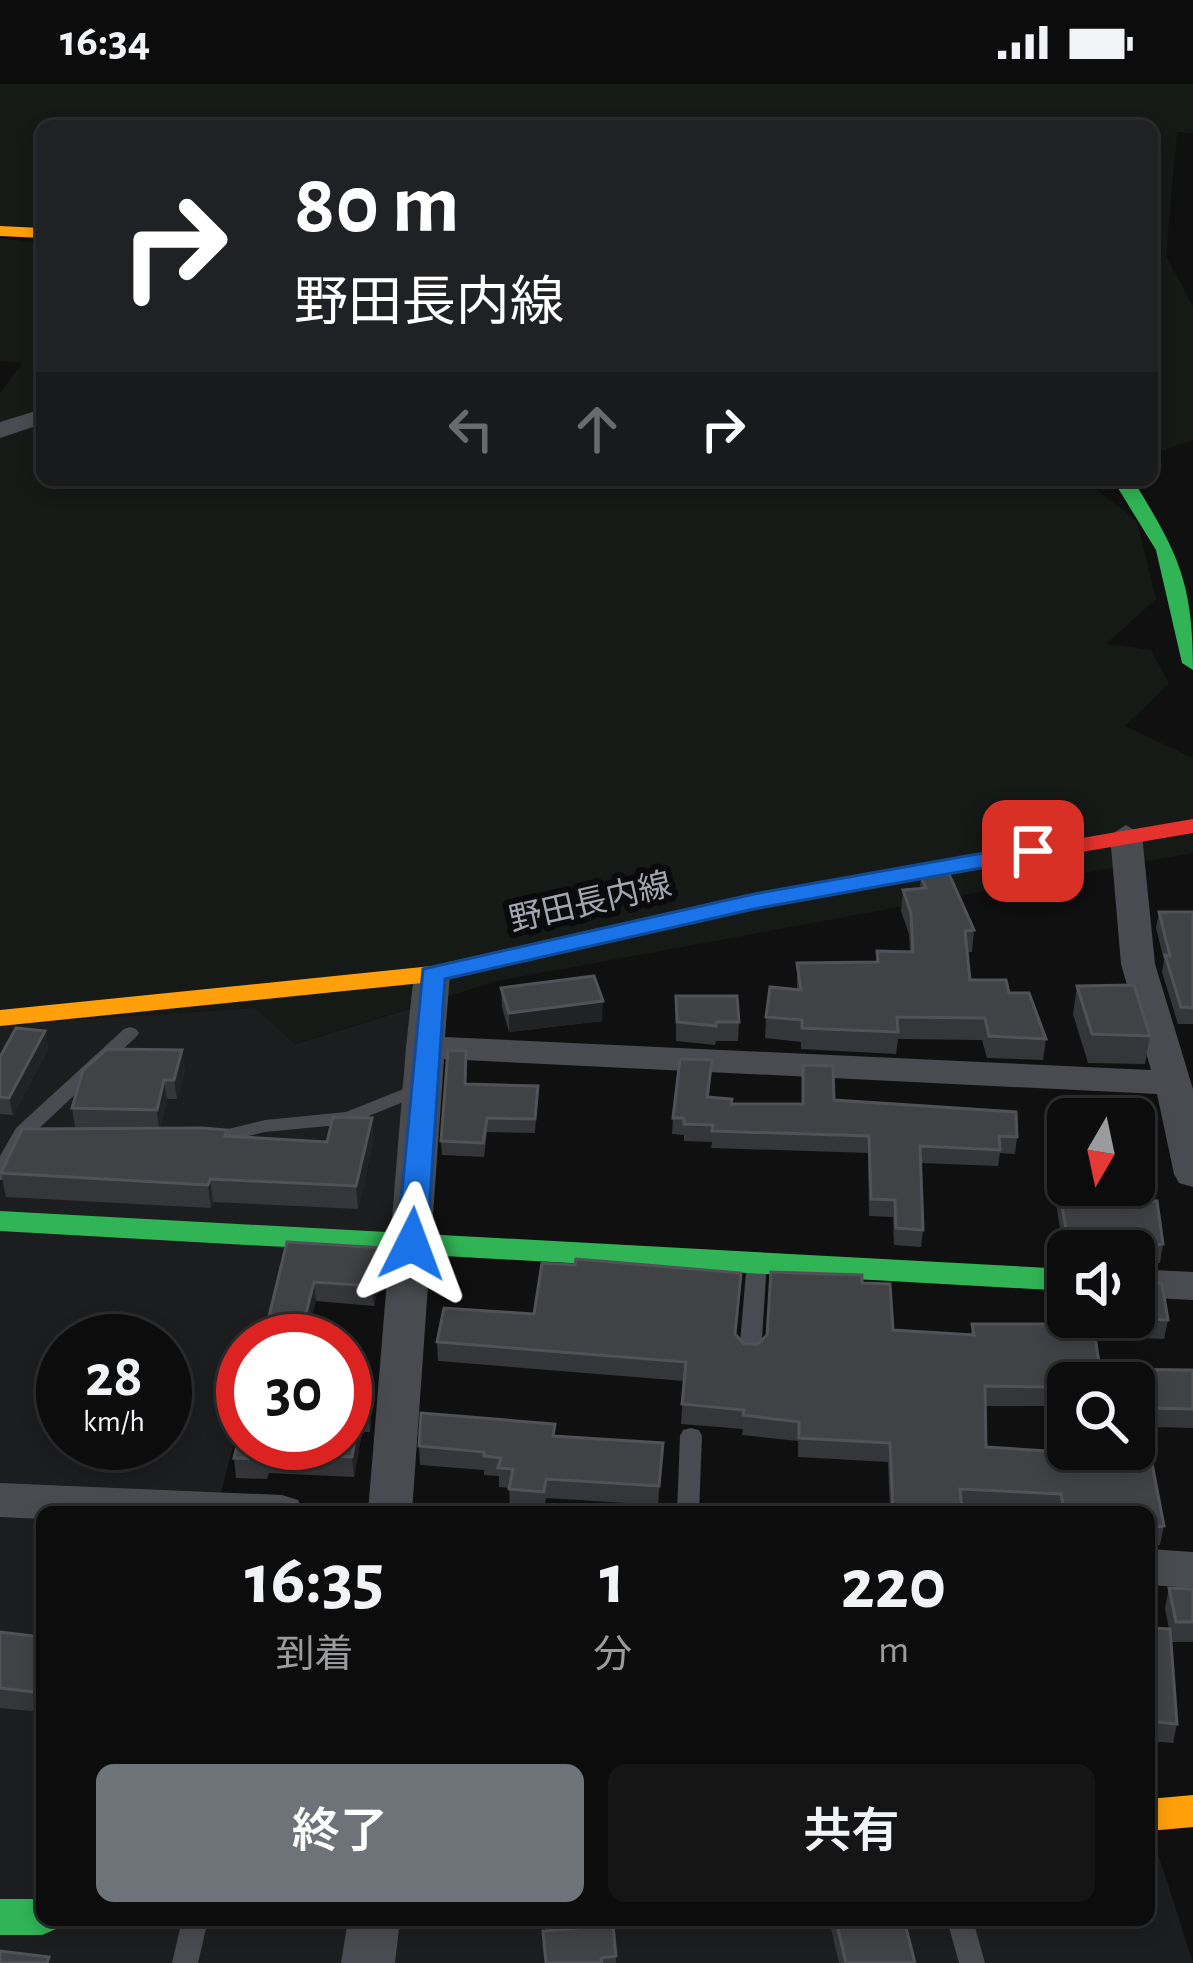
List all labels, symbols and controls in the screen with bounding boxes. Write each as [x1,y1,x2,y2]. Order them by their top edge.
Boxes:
text: 16:34 [60,19,150,64]
text: 80 m [294,164,460,248]
icon: right [96,168,252,324]
text: 野田長内線 [294,277,564,331]
icon: left [438,396,504,462]
icon: ahead [564,396,630,462]
icon: right [690,396,756,462]
pin [982,800,1084,902]
icon: arrive [1000,818,1066,884]
street label: 野田長内線 [506,867,675,938]
north arrow [1047,1098,1155,1206]
map controls [1047,1098,1155,1470]
position arrow [349,1181,475,1307]
button: sound [1047,1230,1155,1338]
speed limit sign: 30 [216,1314,372,1470]
text: 28 [85,1347,143,1407]
button: search [1047,1362,1155,1470]
text: km/h [83,1407,145,1437]
text: 16:35 [245,1544,384,1616]
text: 1 [600,1544,625,1616]
text: 220 [841,1549,946,1621]
text: m [878,1631,909,1670]
text: 到着 [275,1636,354,1675]
text: 分 [593,1636,632,1675]
button: 終了 [96,1764,584,1902]
button: 共有 [608,1764,1095,1902]

